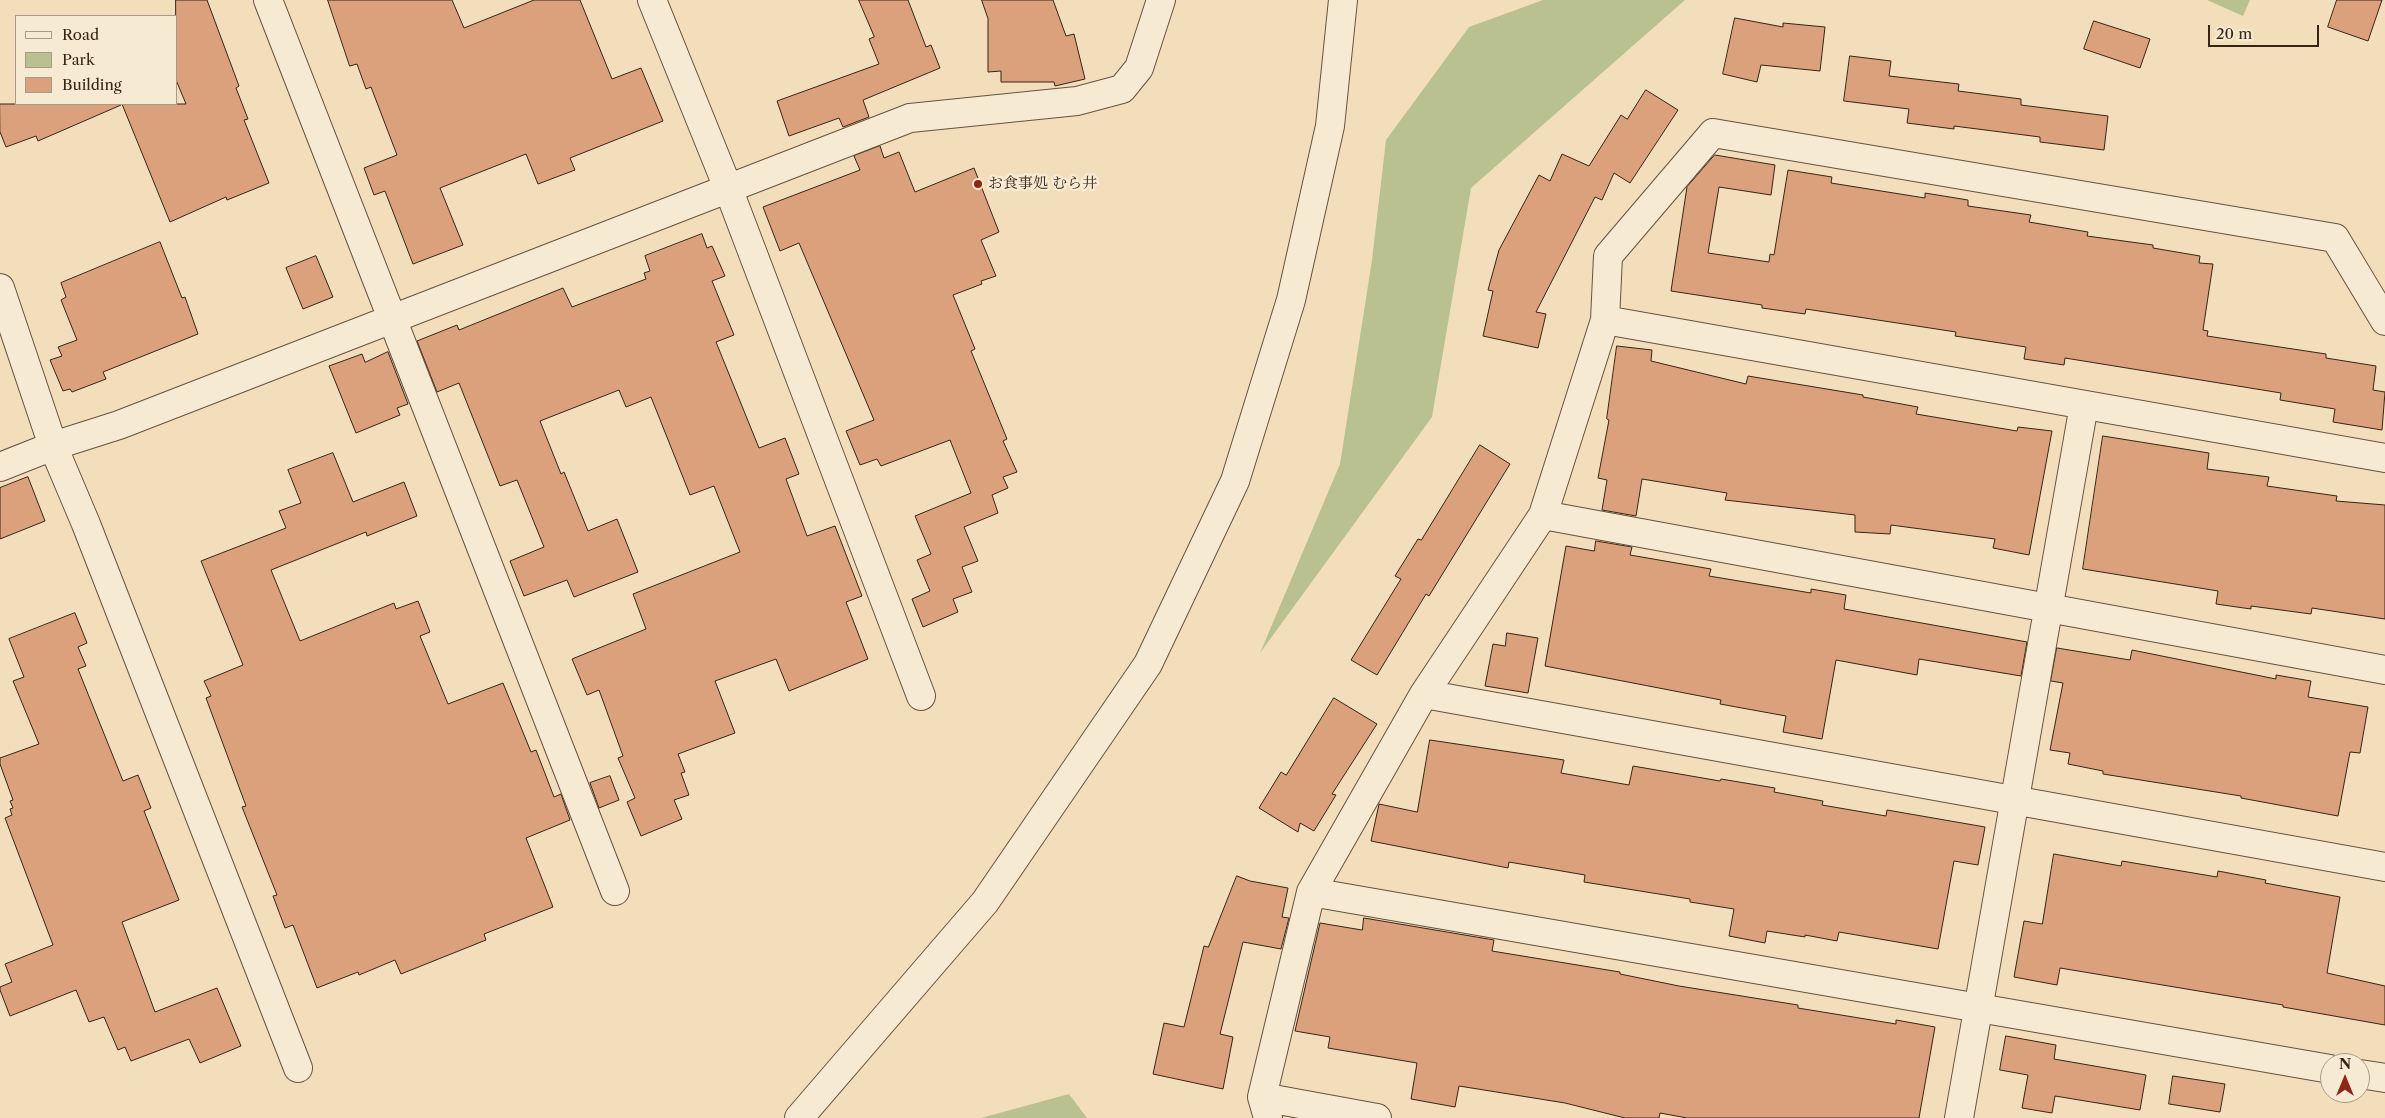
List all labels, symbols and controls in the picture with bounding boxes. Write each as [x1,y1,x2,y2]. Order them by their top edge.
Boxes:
legend [15,15,178,105]
scale bar [2210,15,2321,47]
text: 20 m [2216,24,2252,43]
text: Road [62,25,99,44]
text: Park [62,50,95,69]
text: Building [62,75,122,94]
place label: お食事処 むら井 [988,175,1097,193]
marker: お食事処 むら井 [972,178,984,190]
north arrow [2320,1053,2370,1103]
text: N [2339,1055,2351,1073]

